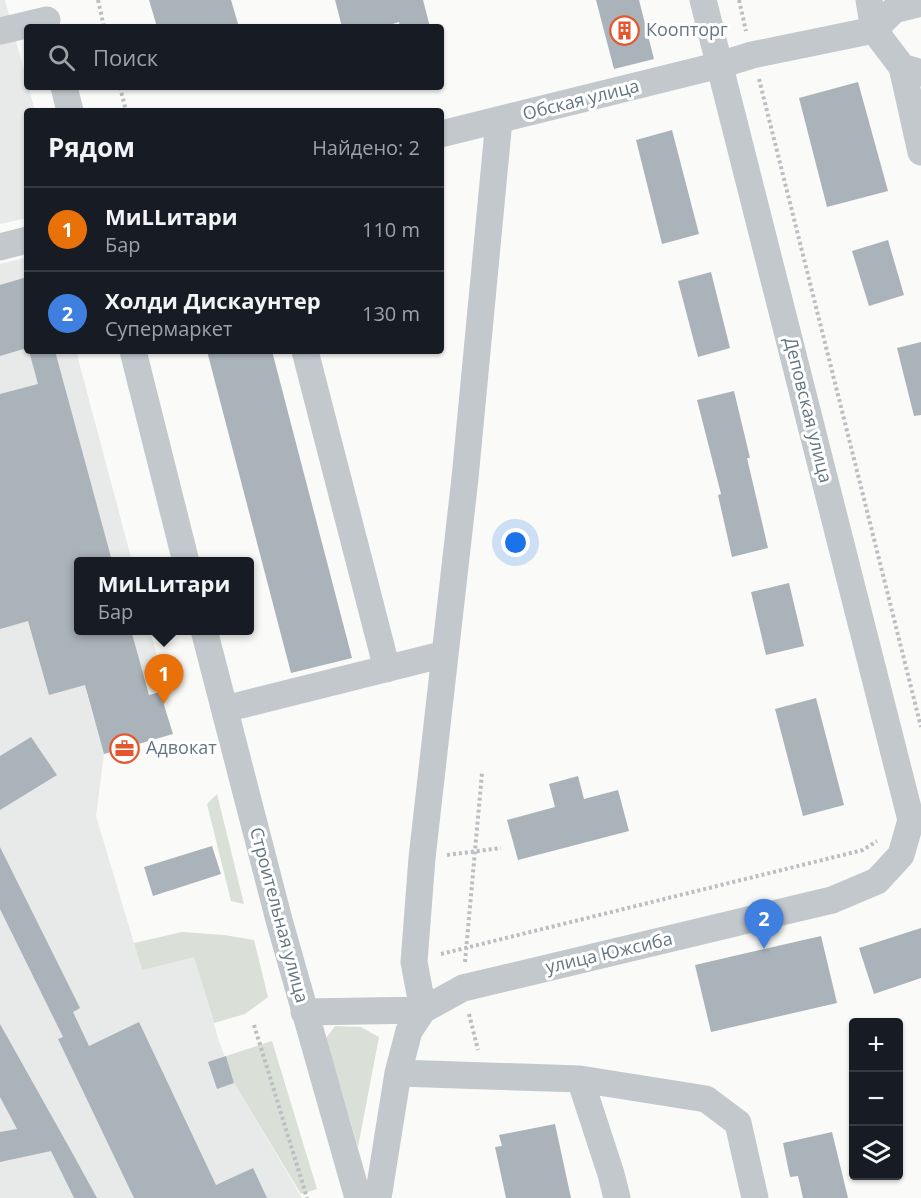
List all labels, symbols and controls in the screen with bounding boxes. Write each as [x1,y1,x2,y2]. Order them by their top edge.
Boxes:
building icon: Коопторг [609,14,641,46]
place label: Коопторг [646,17,728,41]
search box [24,24,444,90]
icon: search [45,41,78,74]
text: Поиск [93,42,158,72]
street label: Обская улица [520,73,642,125]
text: Рядом [48,129,135,165]
text: Найдено: 2 [312,134,420,161]
text: МиLLитари [105,201,238,231]
text: 1 [62,216,73,243]
text: 110 m [362,216,420,243]
text: Бар [105,231,141,258]
text: Холди Дискаунтер [105,285,321,315]
text: 2 [62,300,73,327]
text: 130 m [362,300,420,327]
text: Супермаркет [105,315,232,342]
street label: Деповская улица [779,334,839,485]
your location [501,528,530,557]
popup [74,557,254,635]
text: МиLLитари [98,568,230,598]
text: Бар [98,598,133,625]
pin: 1 [144,654,184,704]
office icon: Адвокат [109,732,141,764]
place label: Адвокат [146,735,217,759]
street label: Строительная улица [245,824,315,1005]
pin: 2 [744,900,783,949]
street label: улица Южсиба [543,926,675,978]
map controls [849,1018,903,1180]
button: + [849,1018,903,1072]
button: − [849,1072,903,1126]
button: layers [849,1126,903,1180]

